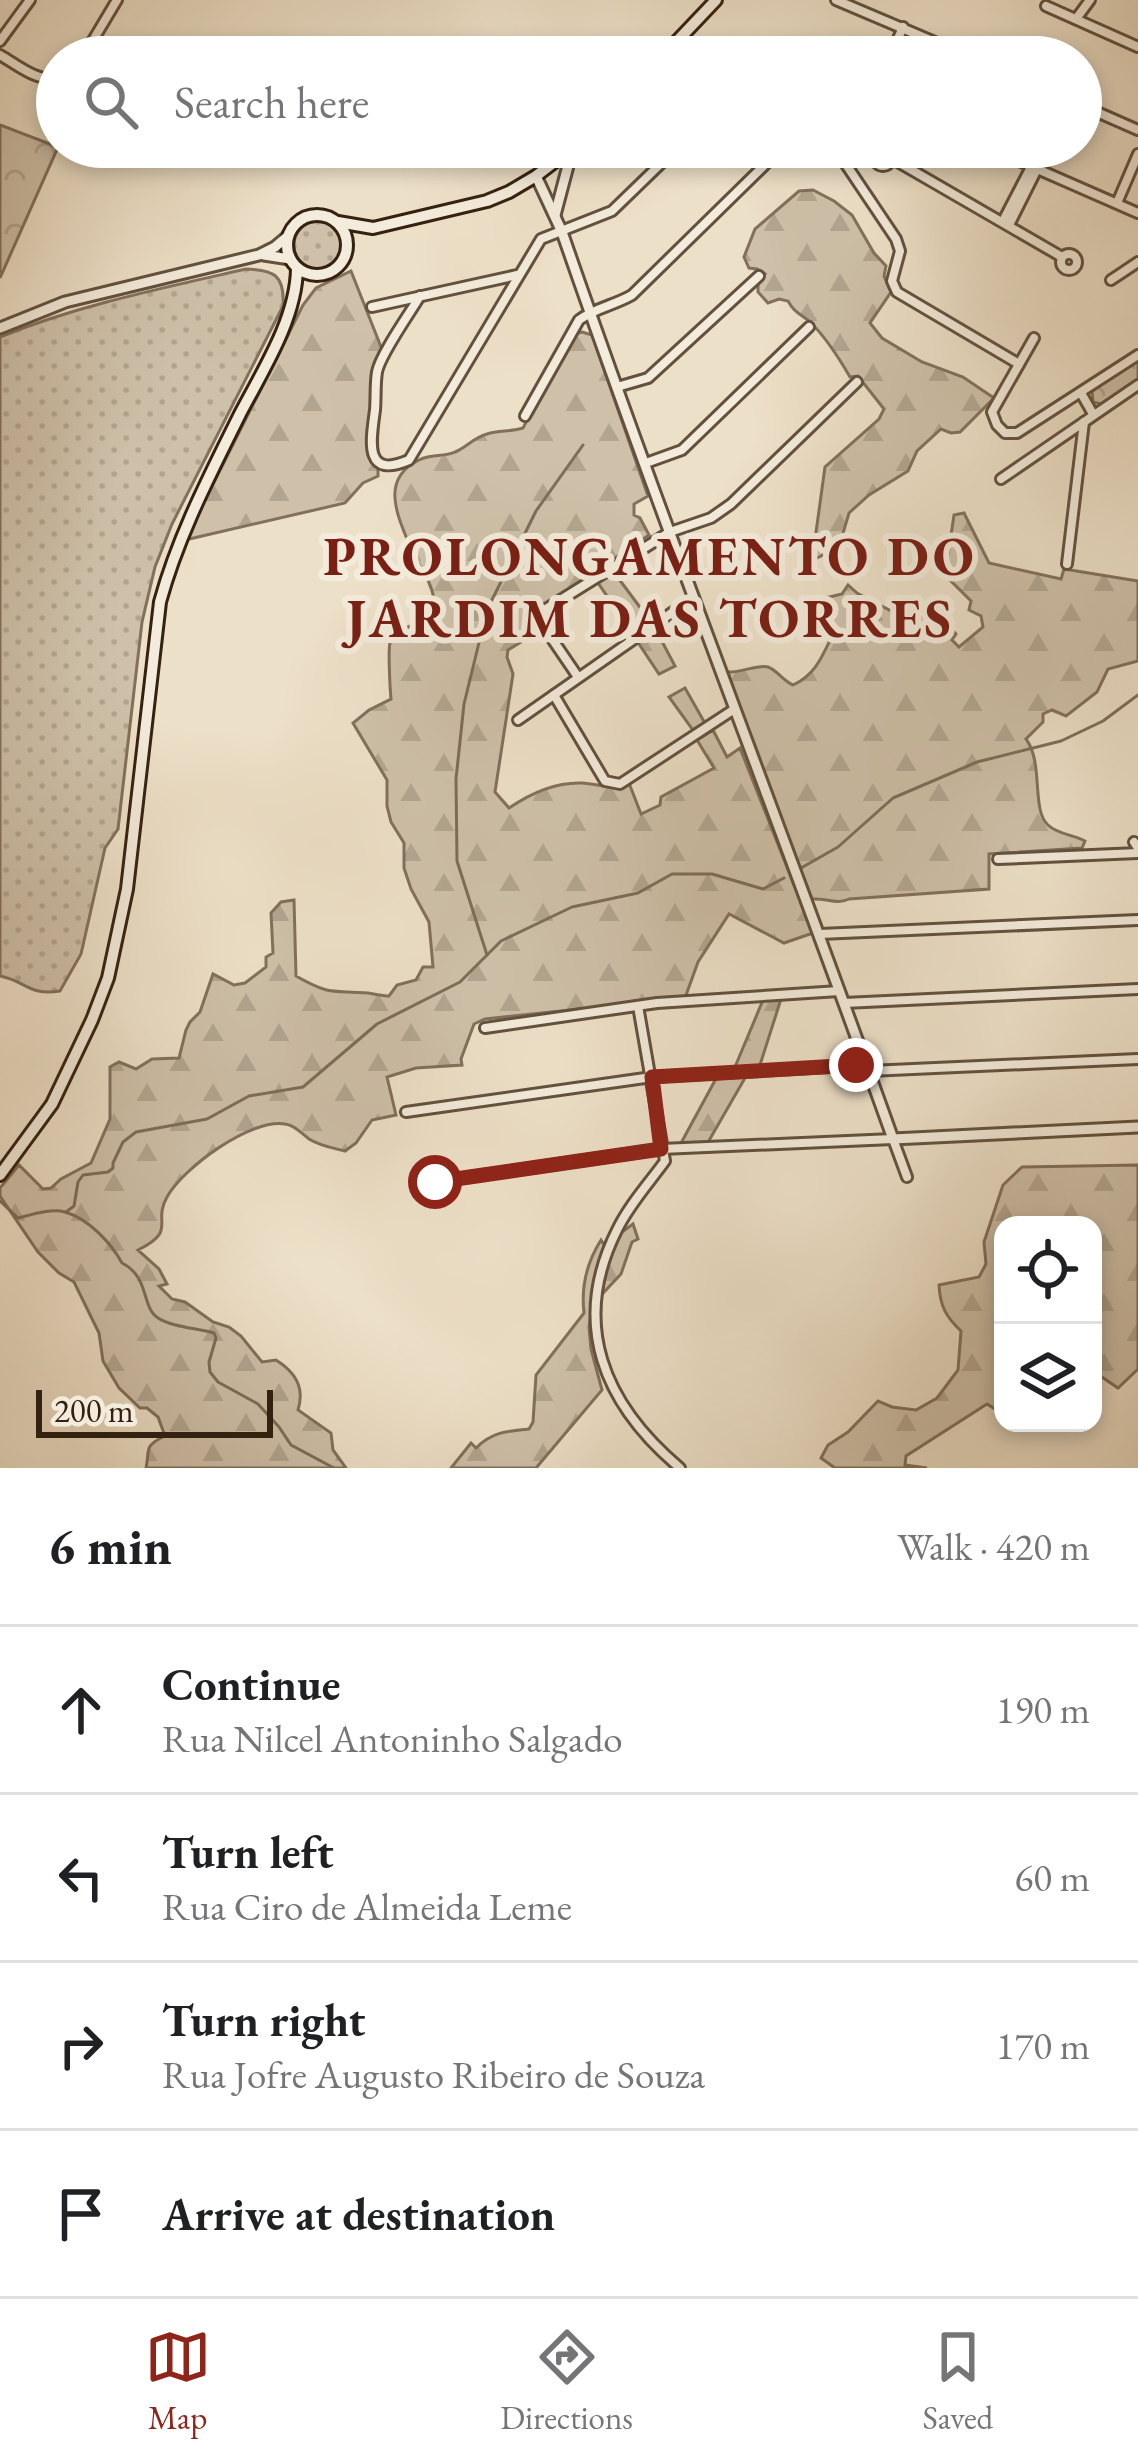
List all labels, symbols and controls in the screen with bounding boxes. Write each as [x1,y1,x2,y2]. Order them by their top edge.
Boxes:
search box [36,36,1102,168]
icon: search [78,69,144,135]
text: Search here [174,73,369,131]
district label: PROLONGAMENTO DO JARDIM DAS TORRES [323,521,977,653]
route end [829,1038,883,1092]
route start [408,1155,462,1209]
map controls [994,1216,1102,1432]
button: locate [994,1216,1102,1324]
button: layers [994,1324,1102,1432]
scale bar [36,1384,273,1437]
text: 200 m [54,1389,134,1432]
text: 6 min [48,1513,172,1579]
text: Walk · 420 m [897,1521,1090,1572]
text: Continue [162,1655,340,1713]
icon: ahead [48,1677,114,1743]
text: 190 m [996,1684,1090,1735]
text: Rua Nilcel Antoninho Salgado [162,1713,623,1764]
text: Turn left [162,1823,334,1881]
icon: left [48,1845,114,1911]
text: 60 m [1014,1852,1090,1903]
text: Rua Ciro de Almeida Leme [162,1881,572,1932]
text: Turn right [162,1991,365,2049]
icon: right [48,2013,114,2079]
text: 170 m [996,2020,1090,2071]
text: Rua Jofre Augusto Ribeiro de Souza [162,2049,705,2100]
icon: arrive [48,2181,114,2247]
text: Arrive at destination [162,2185,555,2243]
tab: Map [145,2324,211,2439]
tab: Directions [500,2324,633,2439]
tab: Saved [923,2324,993,2439]

